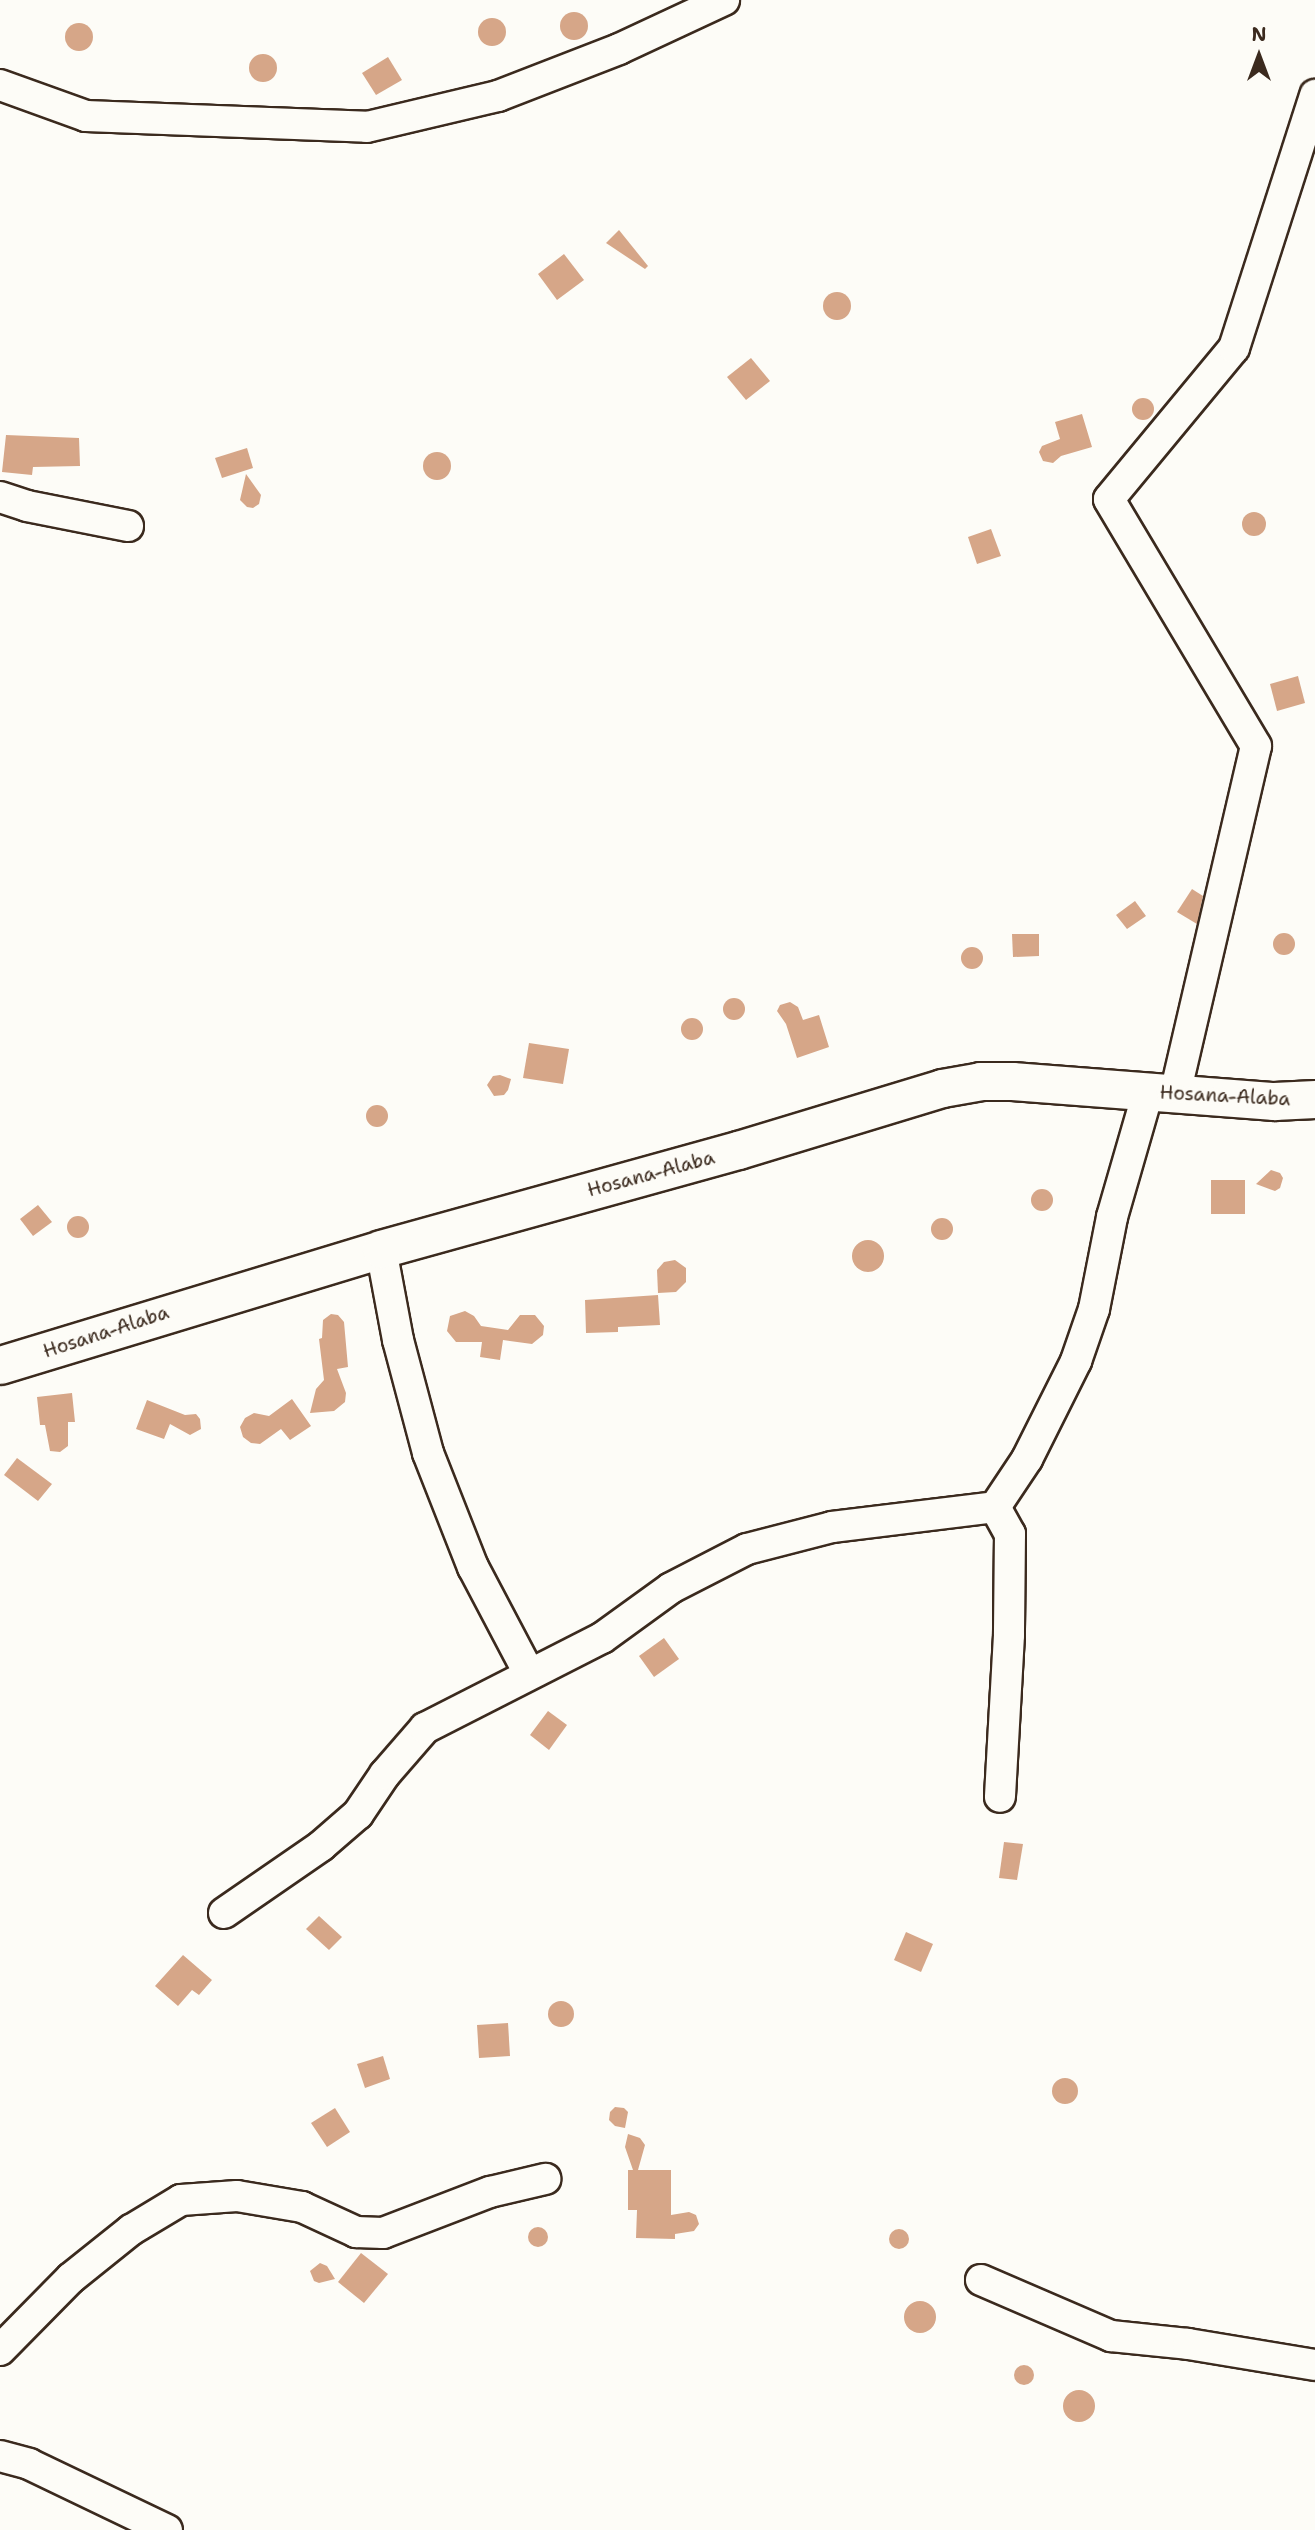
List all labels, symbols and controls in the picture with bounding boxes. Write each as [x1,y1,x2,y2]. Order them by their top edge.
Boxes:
north arrow [1224,21,1294,91]
text: N [1251,22,1267,47]
street label: Hosana-Alaba [1159,1081,1291,1111]
street label: Hosana-Alaba [585,1146,717,1202]
street label: Hosana-Alaba [40,1301,172,1363]

